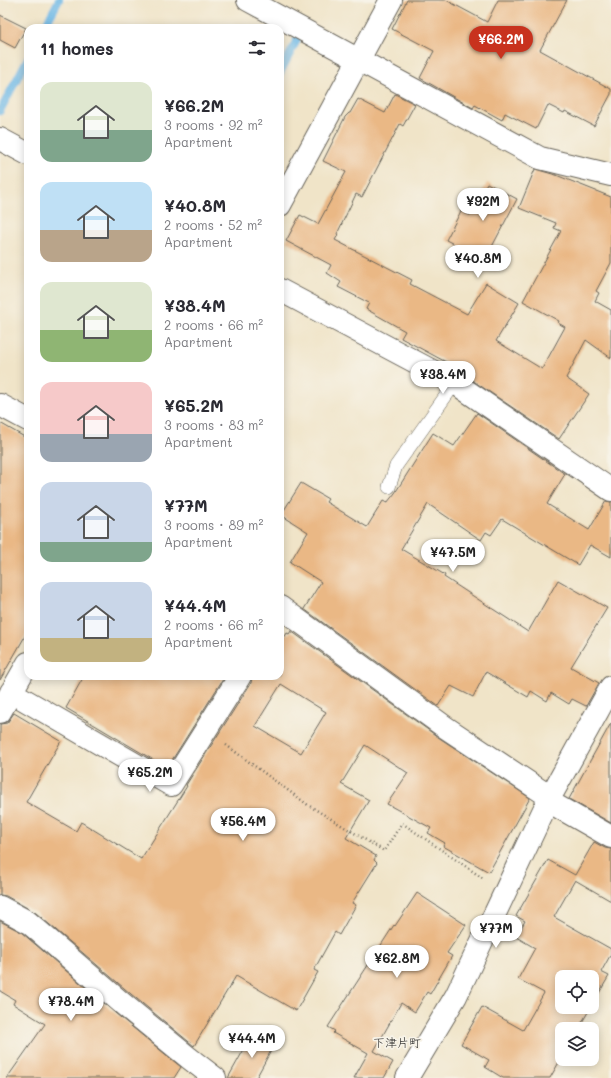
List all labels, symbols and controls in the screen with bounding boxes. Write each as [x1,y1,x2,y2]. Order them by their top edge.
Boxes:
pin: ¥66.2M [468,26,534,60]
text: ¥66.2M [478,30,524,47]
text: 11 homes [40,37,114,59]
icon: filters [246,37,268,59]
text: ¥66.2M [164,94,224,116]
icon: home [72,98,120,146]
text: 3 rooms · 92 m² [164,116,263,133]
text: Apartment [164,133,233,150]
pin: ¥92M [459,188,507,222]
text: ¥92M [466,192,500,209]
text: ¥40.8M [164,194,226,216]
icon: home [72,198,120,246]
text: 2 rooms · 52 m² [164,216,262,233]
text: Apartment [164,233,233,250]
pin: ¥40.8M [445,245,511,279]
text: ¥40.8M [454,249,502,266]
text: ¥38.4M [164,294,226,316]
icon: home [72,298,120,346]
text: 2 rooms · 66 m² [164,316,263,333]
text: Apartment [164,333,233,350]
pin: ¥38.4M [410,361,476,395]
text: ¥38.4M [419,365,467,382]
text: ¥65.2M [164,394,224,416]
icon: home [72,398,120,446]
text: 3 rooms · 83 m² [164,416,263,433]
text: Apartment [164,433,233,450]
text: ¥77M [164,494,208,516]
icon: home [72,498,120,546]
text: 3 rooms · 89 m² [164,516,263,533]
text: Apartment [164,533,233,550]
pin: ¥47.5M [420,539,486,573]
text: ¥47.5M [430,543,476,560]
text: ¥44.4M [164,594,226,616]
icon: home [72,598,120,646]
text: 2 rooms · 66 m² [164,616,263,633]
text: Apartment [164,633,233,650]
pin: ¥65.2M [117,759,183,793]
text: ¥65.2M [127,763,173,780]
pin: ¥56.4M [210,808,276,842]
text: ¥56.4M [220,812,266,829]
pin: ¥77M [472,915,520,949]
text: ¥77M [479,919,513,936]
pin: ¥62.8M [364,945,430,979]
text: ¥62.8M [374,949,420,966]
map controls [555,970,599,1066]
button: locate [555,970,599,1014]
pin: ¥78.4M [38,988,104,1022]
text: ¥78.4M [48,992,94,1009]
button: layers [555,1022,599,1066]
pin: ¥44.4M [219,1025,285,1059]
text: ¥44.4M [228,1029,276,1046]
district label: 下津片町 [373,1034,421,1050]

